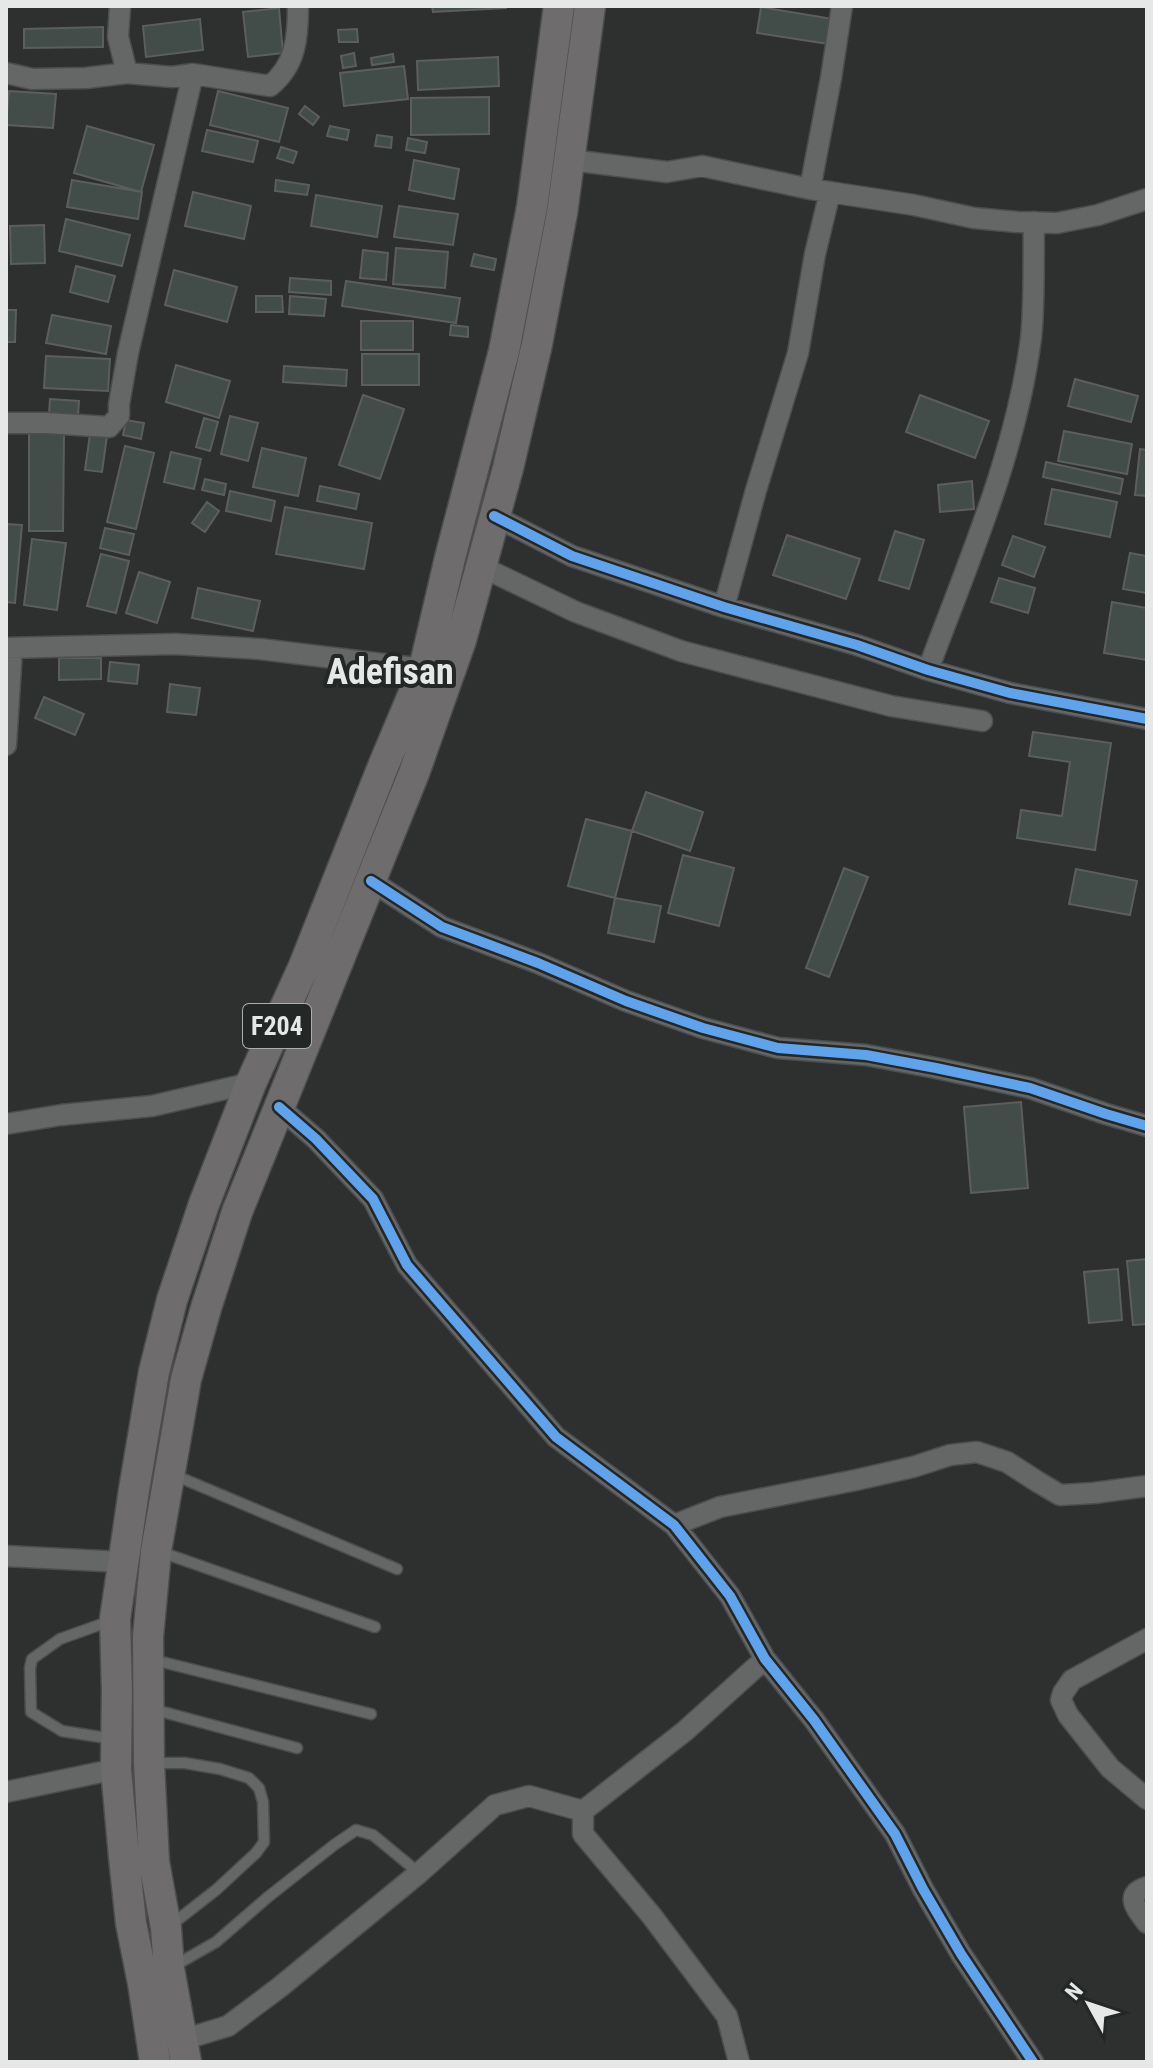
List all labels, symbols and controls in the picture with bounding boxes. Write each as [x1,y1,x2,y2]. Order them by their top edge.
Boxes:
district label: Adefisan [326,651,454,693]
road number: F204 [243,1004,311,1048]
north arrow [1049,1964,1129,2044]
text: N [1060,1978,1088,2005]

